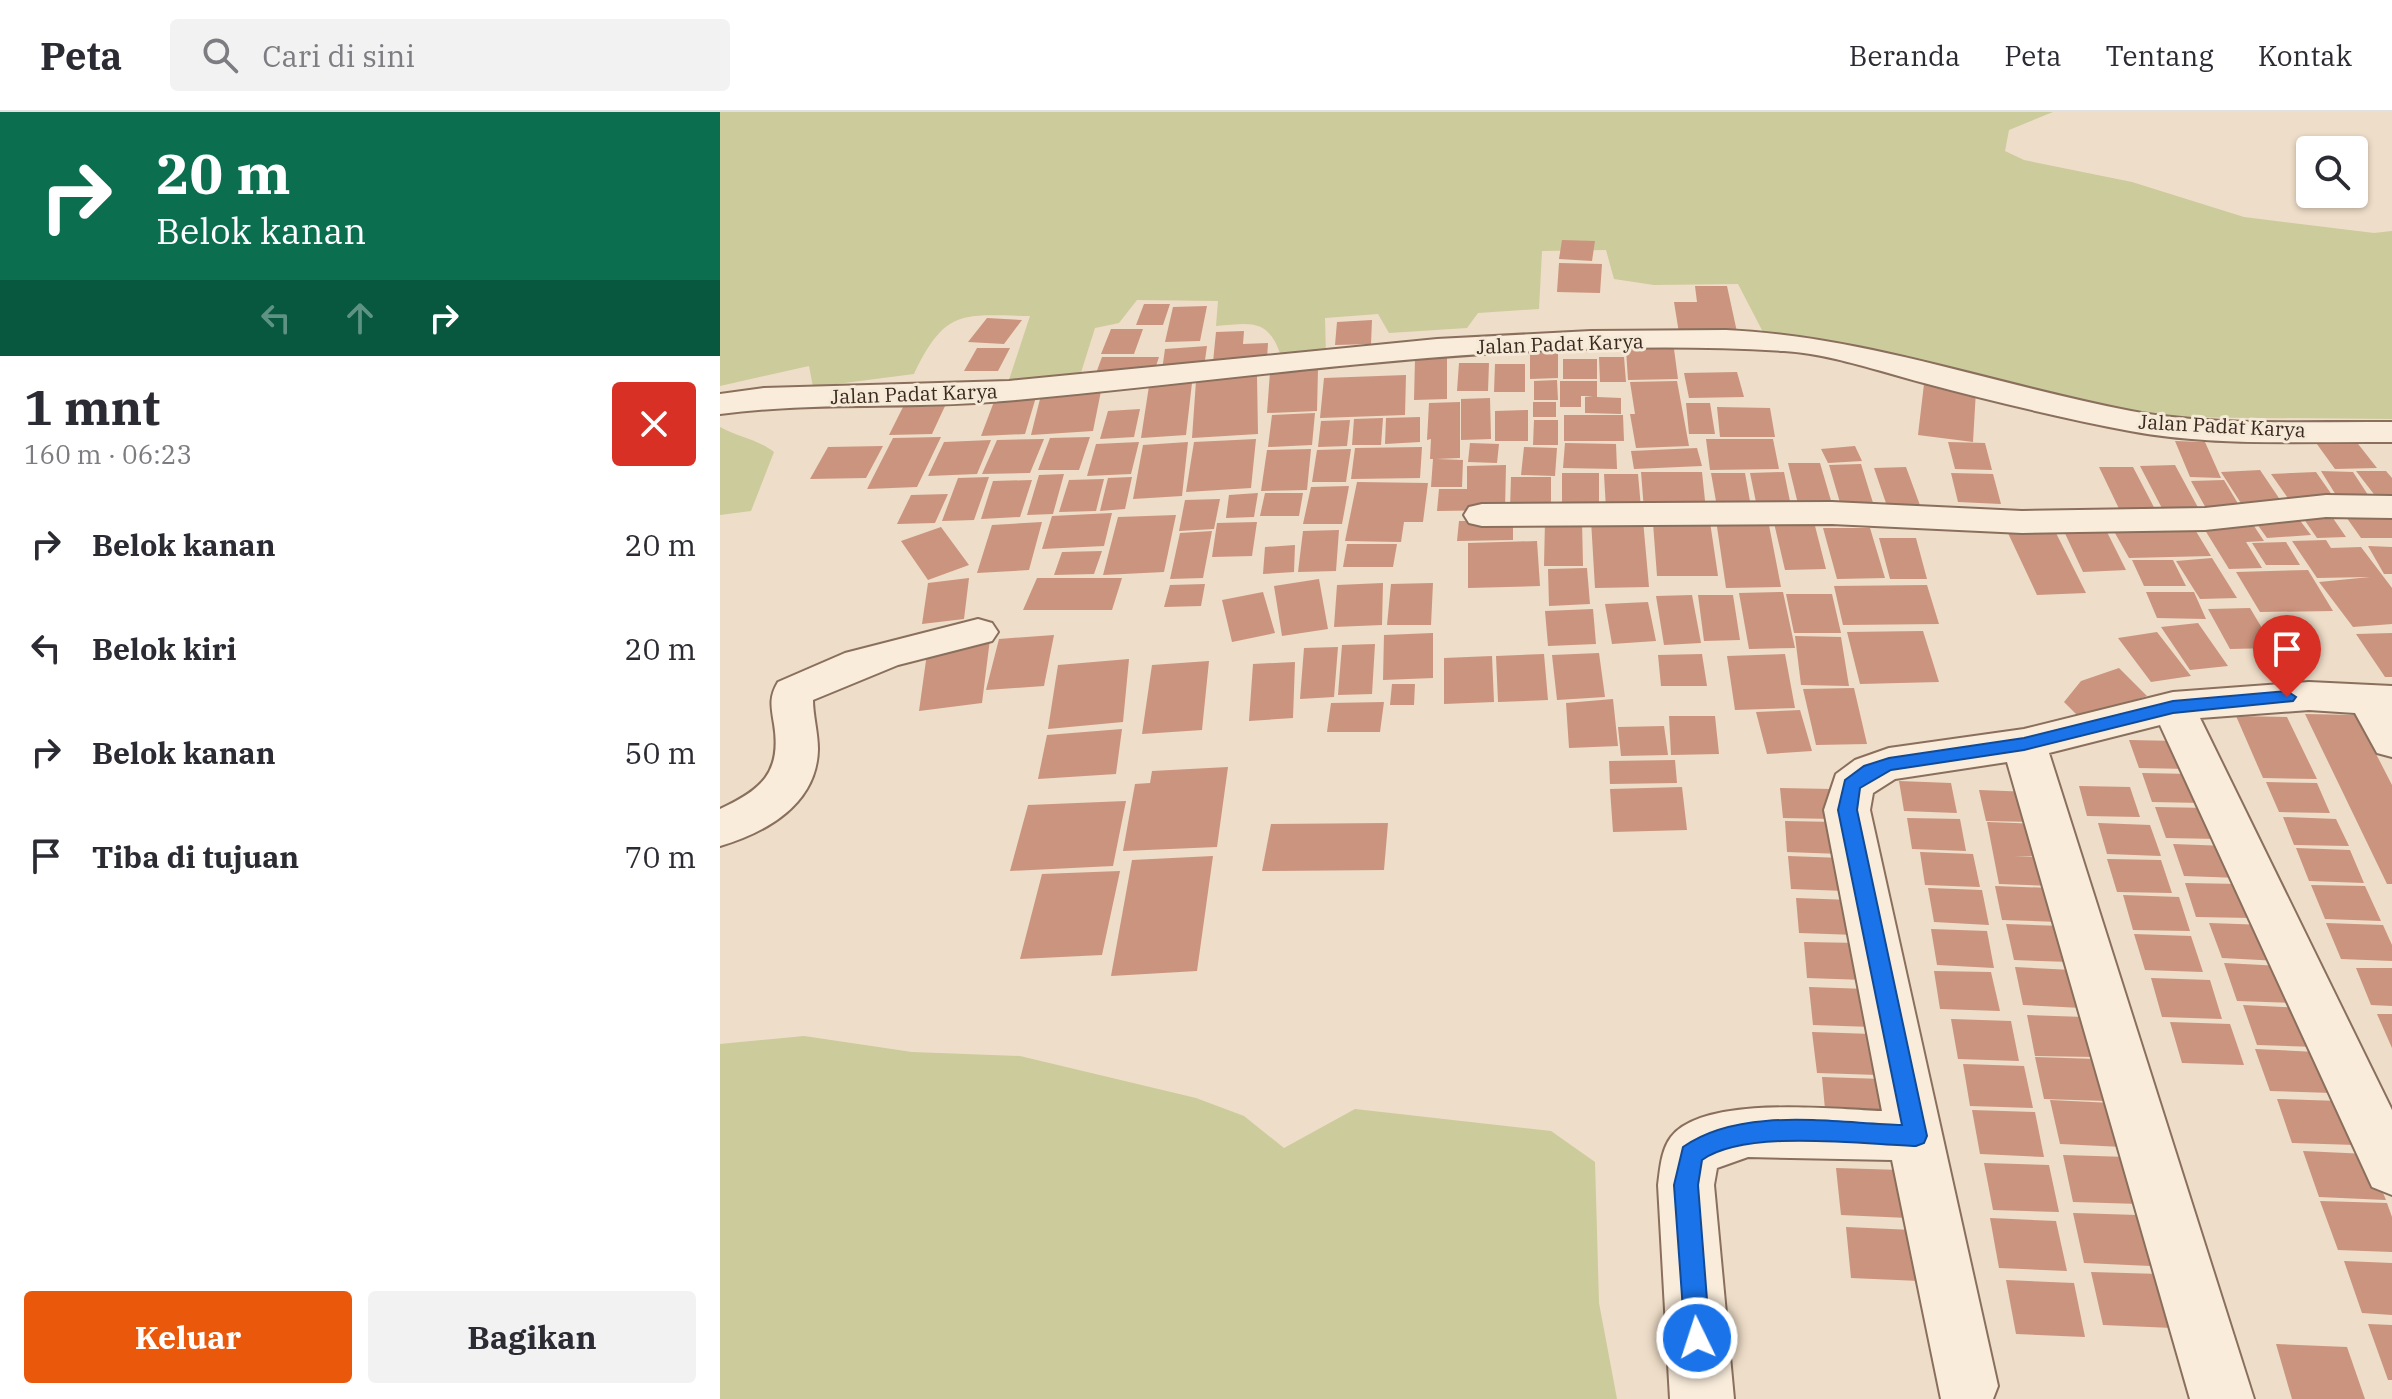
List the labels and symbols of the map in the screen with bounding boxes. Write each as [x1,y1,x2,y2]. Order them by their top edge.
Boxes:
street label: Jalan Padat Karya [1476,327,1644,360]
street label: Jalan Padat Karya [830,377,998,410]
street label: Jalan Padat Karya [2138,408,2306,443]
pin [2253,615,2321,697]
position arrow [1655,1296,1739,1380]

